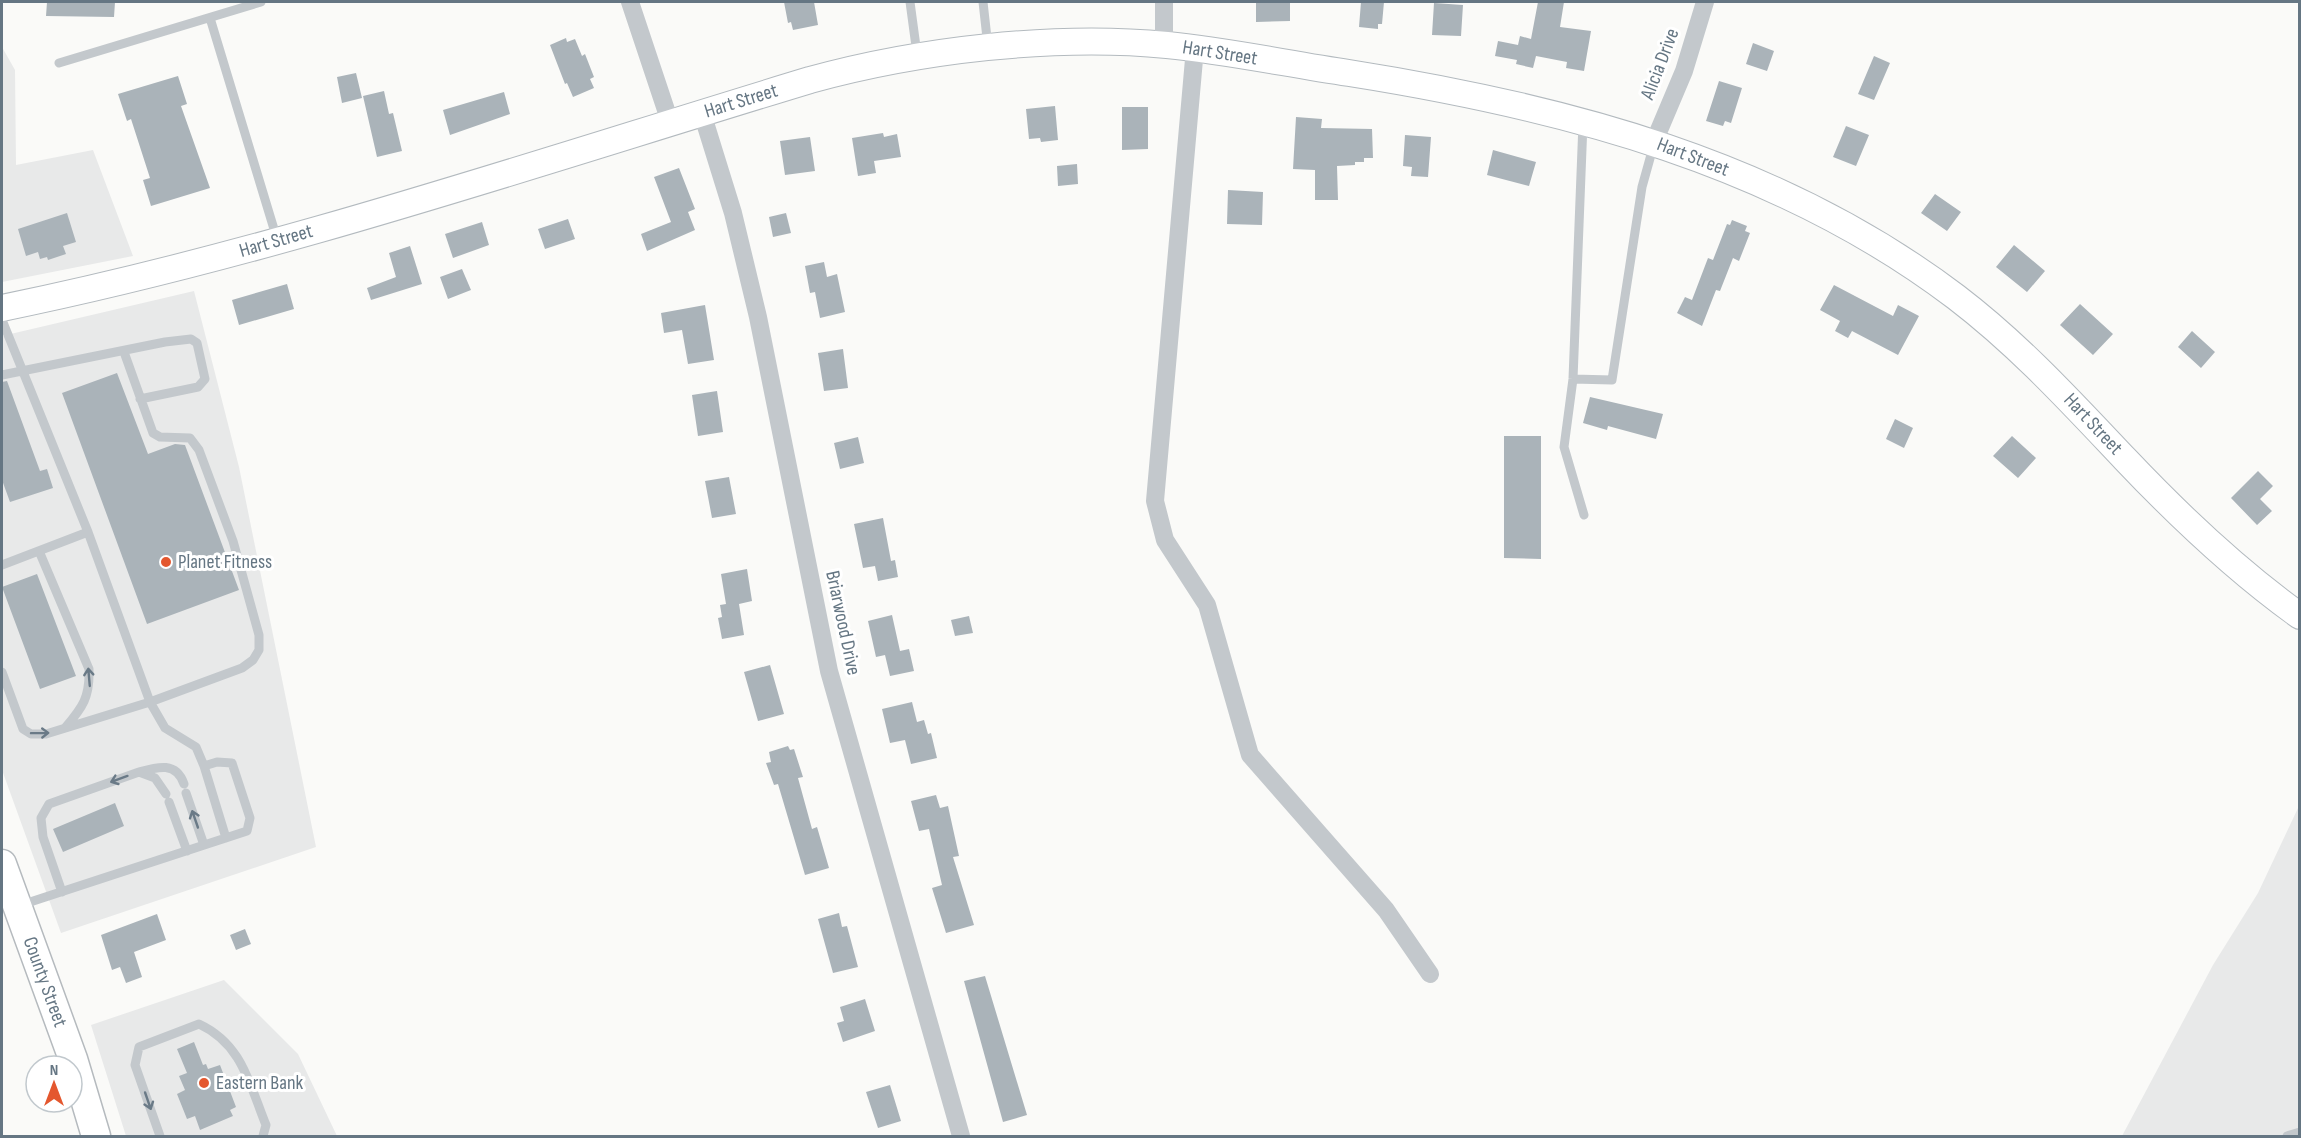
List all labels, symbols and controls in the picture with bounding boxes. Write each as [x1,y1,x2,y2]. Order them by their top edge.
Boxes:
street label: Alicia Drive [1635,25,1684,104]
street label: Hart Street [1181,35,1259,71]
street label: Hart Street [701,79,781,123]
street label: Hart Street [1654,132,1732,182]
street label: Hart Street [236,219,316,263]
street label: Hart Street [2059,388,2127,460]
place label: Planet Fitness [178,550,272,574]
marker: Planet Fitness [159,555,173,569]
street label: Briarwood Drive [820,569,866,677]
one-way arrow [83,667,94,687]
one-way arrow [30,727,49,739]
one-way arrow [110,775,128,786]
one-way arrow [189,810,200,829]
street label: County Street [18,934,72,1030]
north arrow [24,1054,84,1114]
text: N [50,1061,58,1080]
place label: Eastern Bank [216,1071,303,1095]
marker: Eastern Bank [197,1076,211,1090]
one-way arrow [143,1091,154,1110]

